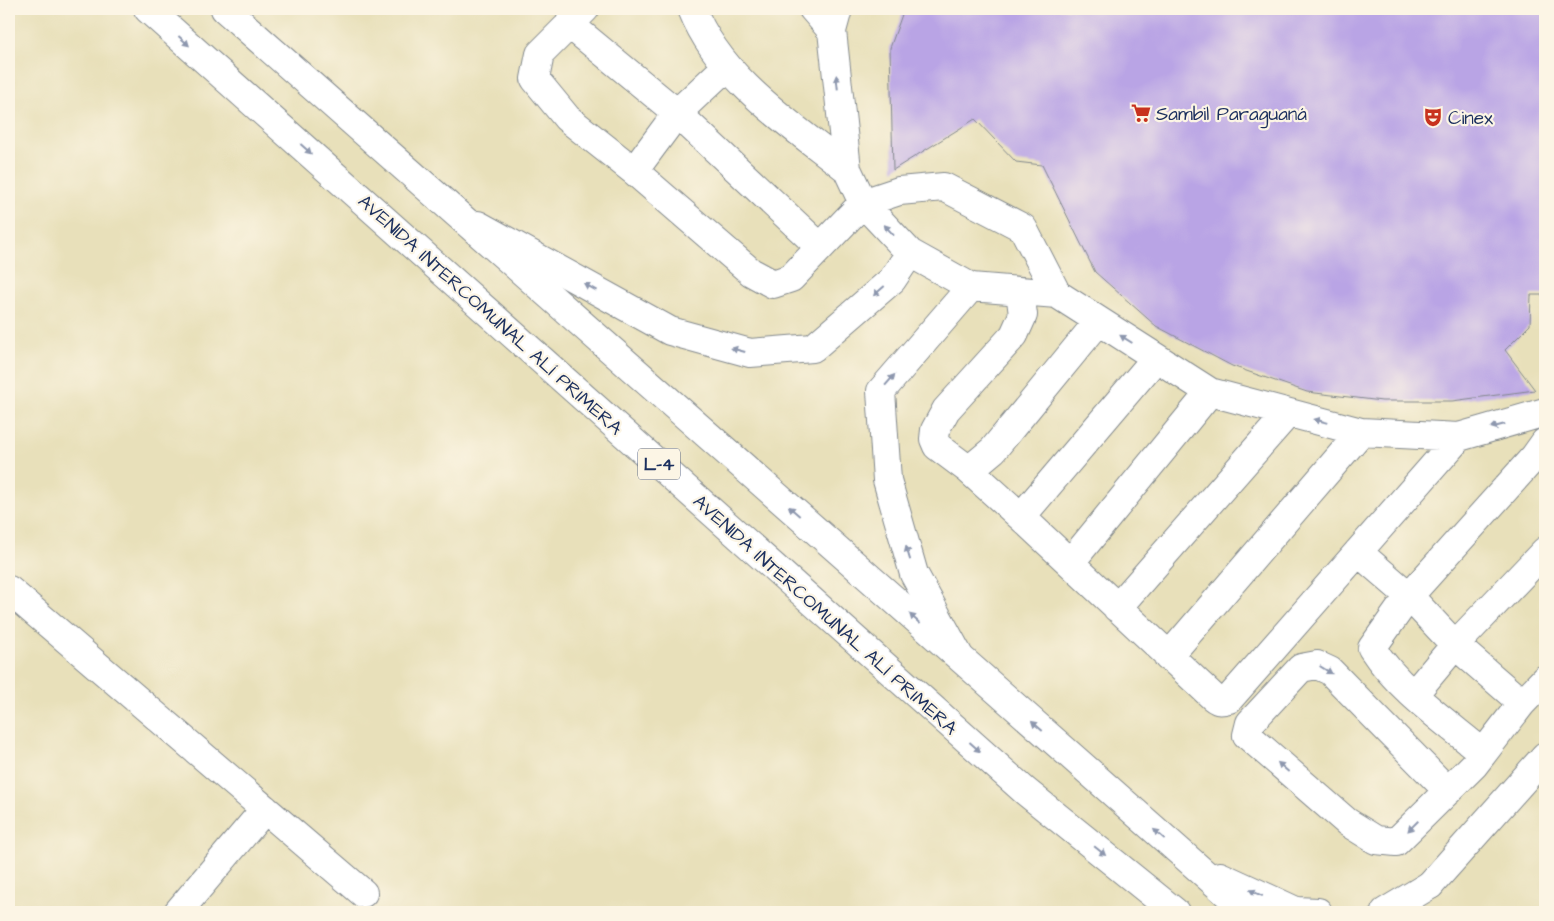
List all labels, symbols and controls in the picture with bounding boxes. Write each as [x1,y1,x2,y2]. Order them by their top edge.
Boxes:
one-way arrow [178,35,190,47]
one-way arrow [833,74,841,90]
place label: Sambil Paraguaná [1156,101,1307,129]
supermarket icon: Sambil Paraguaná [1130,102,1152,124]
place label: Cinex [1448,105,1493,132]
theatre icon: Cinex [1422,106,1444,128]
one-way arrow [299,143,311,155]
street label: AVENIDA INTERCOMUNAL ALÍ PRIMERA [352,189,628,442]
one-way arrow [883,224,894,237]
one-way arrow [583,282,596,291]
one-way arrow [873,285,885,296]
one-way arrow [1119,334,1132,343]
one-way arrow [731,345,746,353]
one-way arrow [885,374,896,387]
one-way arrow [1314,417,1329,425]
one-way arrow [1491,422,1506,430]
road number: L-4 [638,448,680,479]
street label: AVENIDA INTERCOMUNAL ALÍ PRIMERA [687,489,963,742]
one-way arrow [787,505,800,516]
one-way arrow [904,546,912,561]
one-way arrow [909,613,922,624]
one-way arrow [1319,665,1332,675]
one-way arrow [1031,720,1043,732]
one-way arrow [969,741,981,753]
one-way arrow [1277,761,1290,772]
one-way arrow [1407,820,1419,832]
one-way arrow [1153,828,1165,840]
one-way arrow [1093,846,1106,857]
one-way arrow [1249,889,1263,897]

